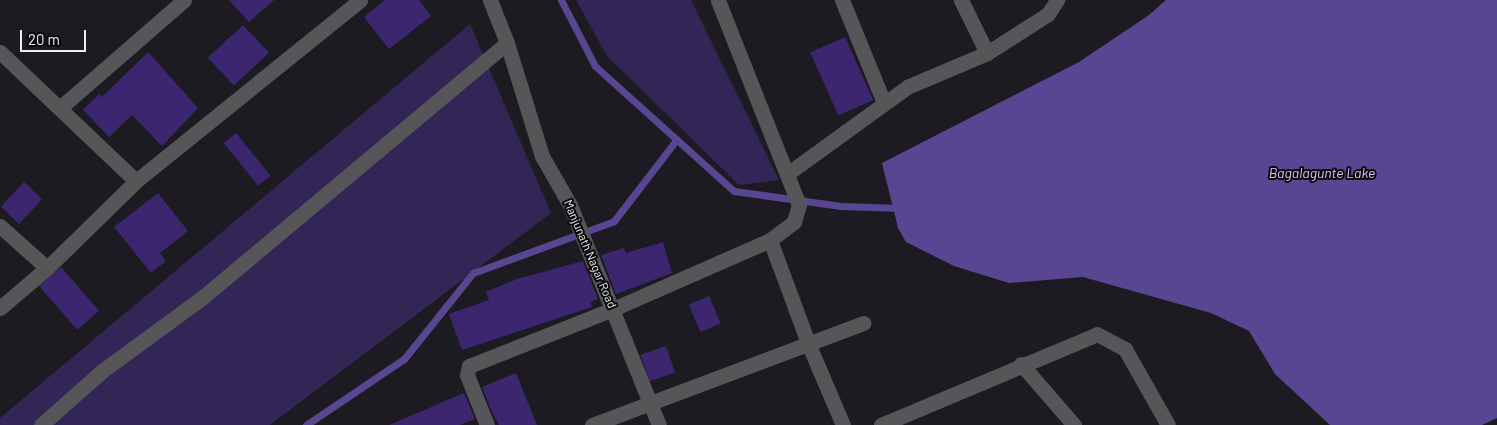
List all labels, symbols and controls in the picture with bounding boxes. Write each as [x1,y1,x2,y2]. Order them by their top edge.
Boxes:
scale bar [22,20,89,52]
text: 20 m [28,30,60,48]
water label: Bagalagunte Lake [1269,165,1375,181]
street label: Manjunath Nagar Road [561,198,619,310]

